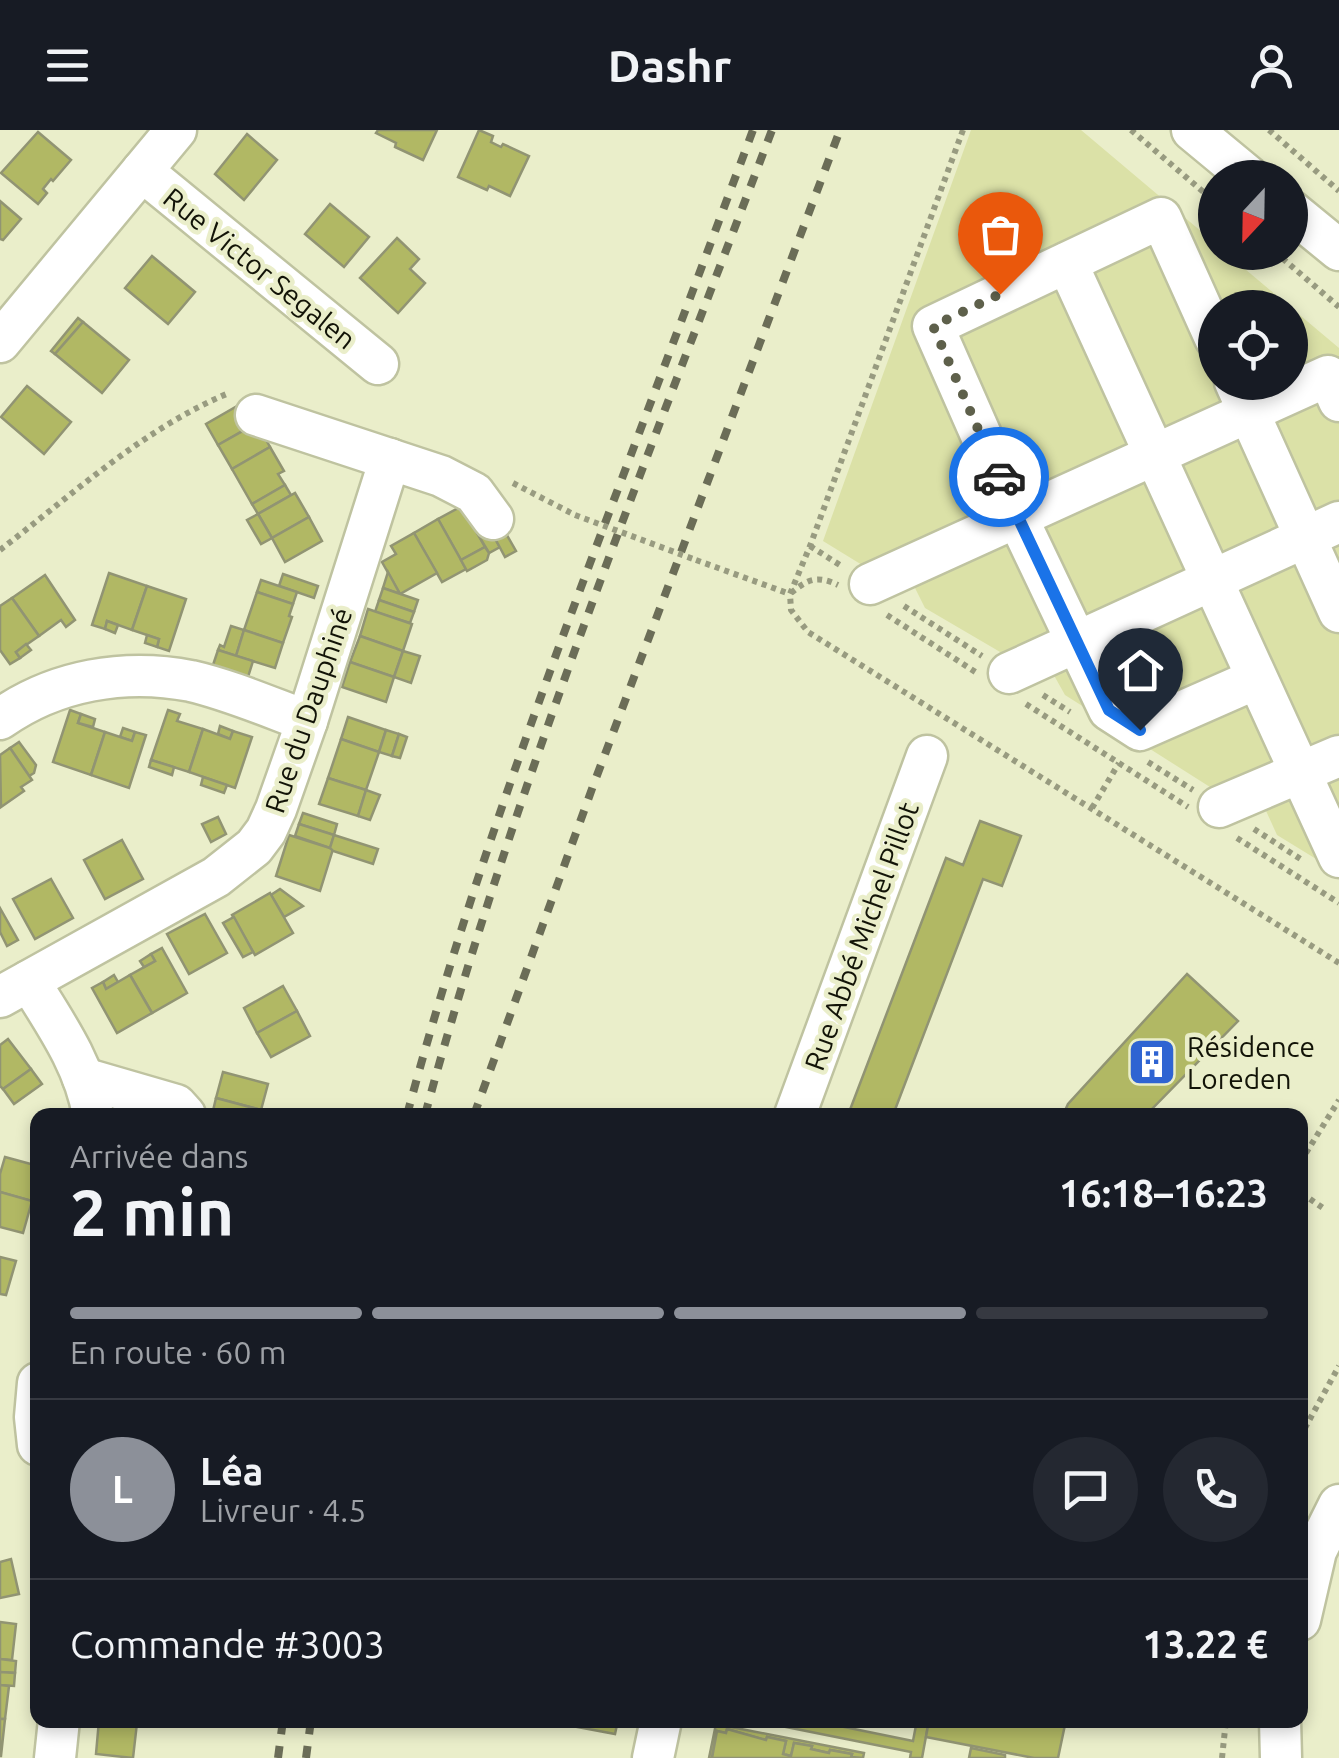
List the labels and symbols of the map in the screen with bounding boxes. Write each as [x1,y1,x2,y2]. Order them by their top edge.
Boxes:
north arrow [1198,160,1308,270]
street label: Rue Victor Segalen [158,181,362,355]
pin [958,192,1043,295]
courier [949,427,1049,527]
street label: Rue du Dauphiné [258,603,358,817]
pin [1098,628,1183,731]
street label: Rue Abbé Michel Pillot [798,798,924,1074]
place label: Résidence Loreden [1187,1031,1315,1094]
building icon: Résidence Loreden [1126,1036,1178,1088]

